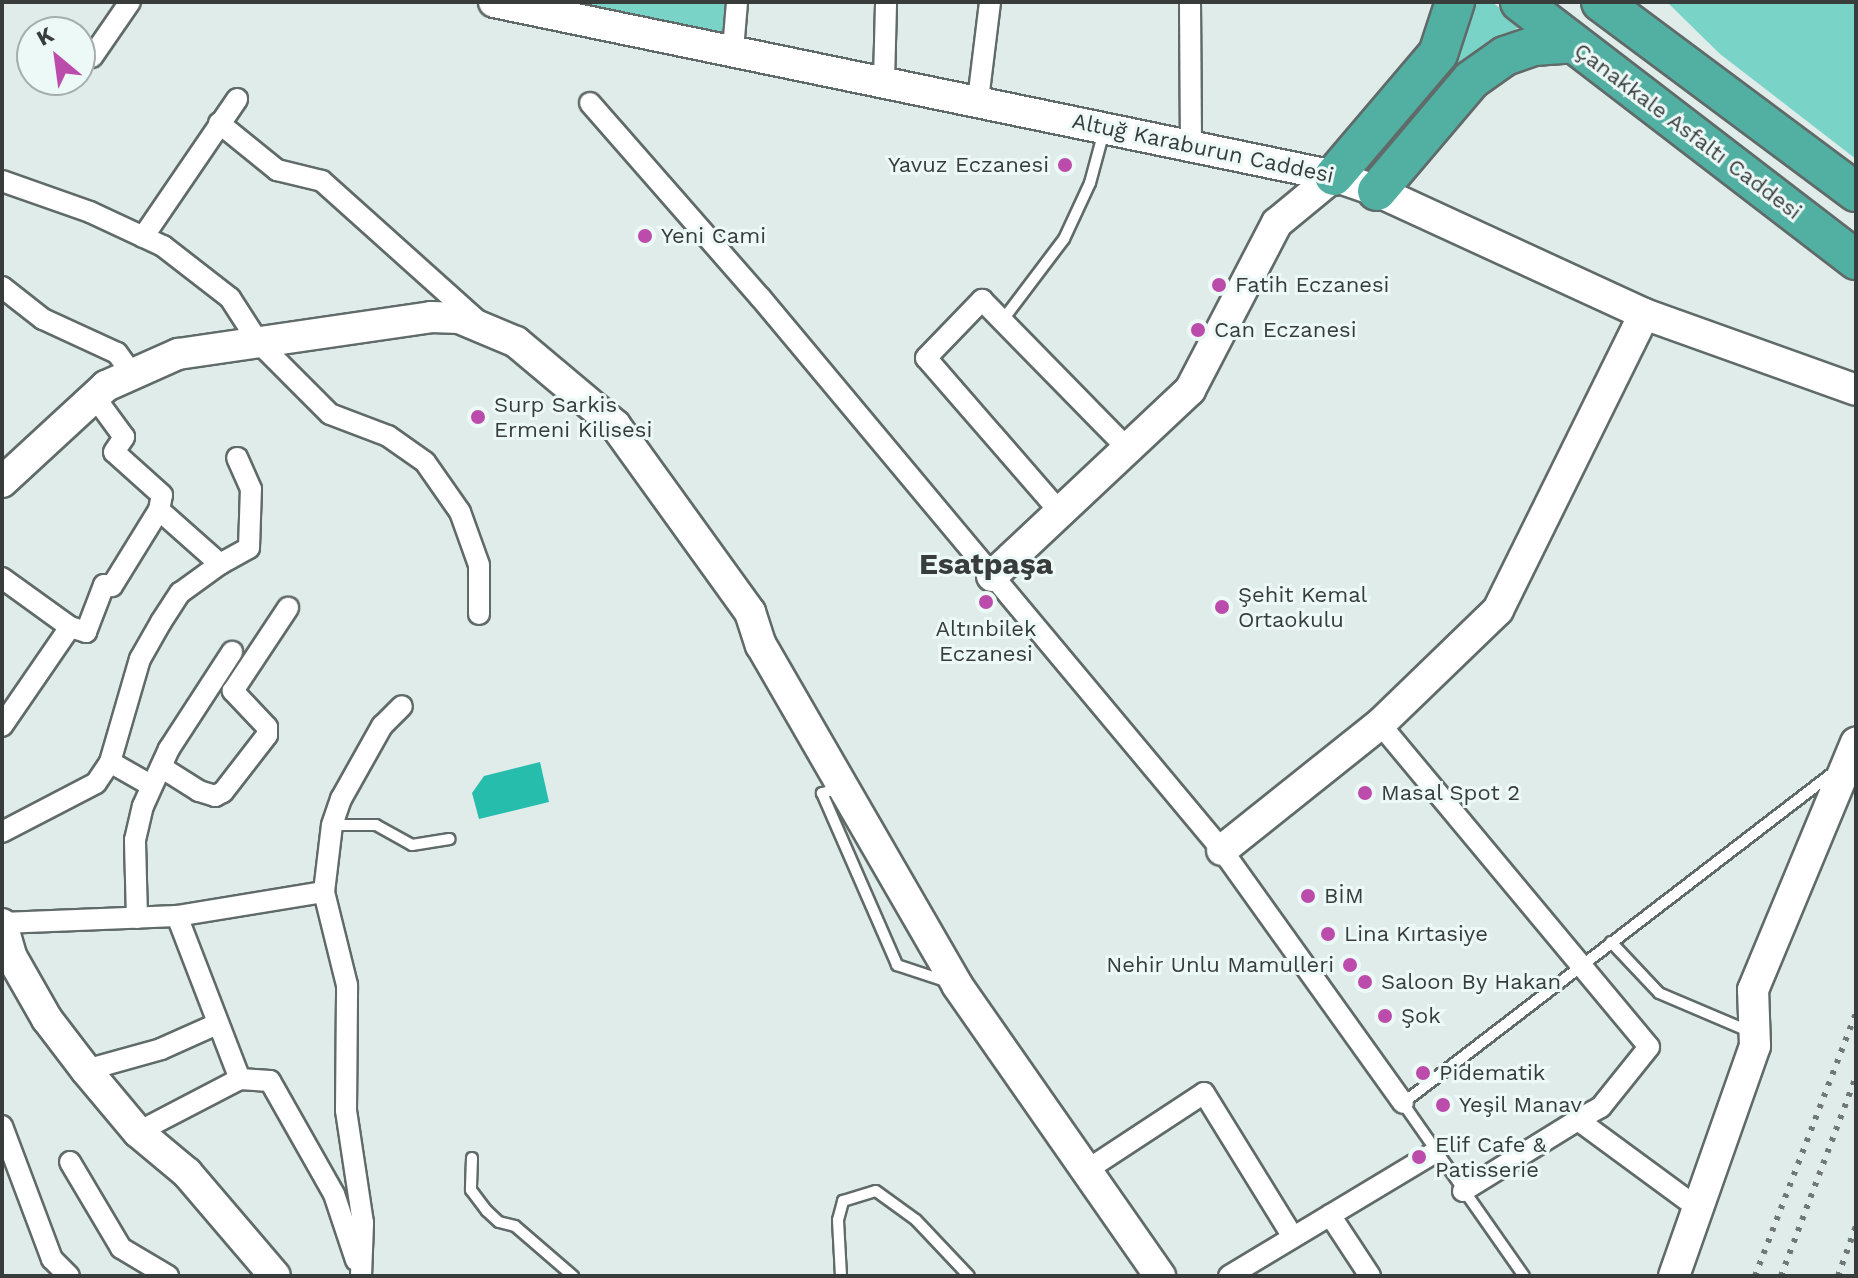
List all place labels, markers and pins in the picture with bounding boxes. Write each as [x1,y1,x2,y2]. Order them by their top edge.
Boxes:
place label: Yavuz Eczanesi [888,152,1049,178]
marker: Yavuz Eczanesi [1056,156,1074,174]
place label: Yeni Cami [661,223,766,249]
marker: Yeni Cami [636,227,654,245]
place label: Fatih Eczanesi [1235,272,1389,298]
marker: Fatih Eczanesi [1210,276,1228,294]
place label: Can Eczanesi [1214,317,1357,343]
marker: Can Eczanesi [1189,321,1207,339]
place label: Surp Sarkis Ermeni Kilisesi [494,391,652,442]
marker: Surp Sarkis Ermeni Kilisesi [469,408,487,426]
place label: Şehit Kemal Ortaokulu [1238,581,1367,632]
marker: Altınbilek Eczanesi [977,593,995,611]
marker: Şehit Kemal Ortaokulu [1213,598,1231,616]
place label: Altınbilek Eczanesi [935,615,1037,666]
place label: Masal Spot 2 [1381,780,1521,806]
marker: Masal Spot 2 [1356,784,1374,802]
place label: BİM [1324,883,1364,909]
marker: BİM [1299,887,1317,905]
place label: Lina Kırtasiye [1344,921,1488,947]
marker: Lina Kırtasiye [1319,925,1337,943]
place label: Nehir Unlu Mamulleri [1106,952,1334,978]
marker: Nehir Unlu Mamulleri [1341,956,1359,974]
place label: Saloon By Hakan [1381,969,1562,995]
marker: Saloon By Hakan [1356,973,1374,991]
place label: Şok [1401,1003,1441,1029]
marker: Şok [1376,1007,1394,1025]
place label: Pidematik [1439,1060,1545,1086]
marker: Pidematik [1414,1064,1432,1082]
place label: Yeşil Manav [1459,1092,1583,1118]
marker: Yeşil Manav [1434,1096,1452,1114]
place label: Elif Cafe & Patisserie [1435,1131,1547,1182]
marker: Elif Cafe & Patisserie [1410,1148,1428,1166]

